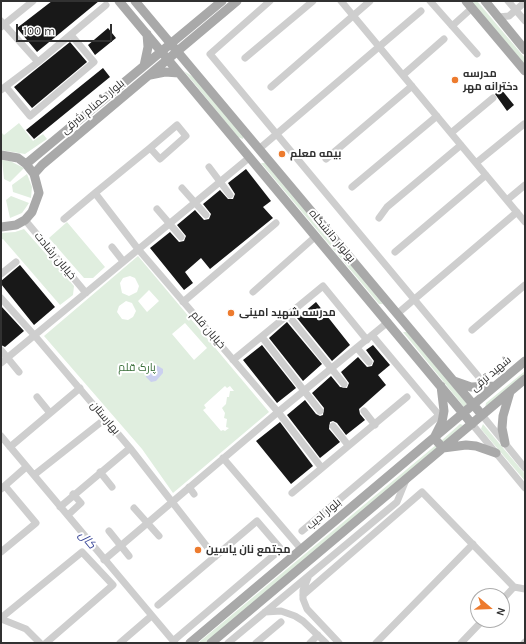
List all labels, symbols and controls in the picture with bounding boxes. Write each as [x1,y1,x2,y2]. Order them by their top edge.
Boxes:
scale bar [18,16,114,42]
text: 100 m [23,24,55,38]
place label: مدرسه دخترانه مهر [463,67,518,93]
marker: مدرسه دخترانه مهر [450,75,460,85]
street label: بلوار گمنام شرقی [59,77,127,137]
place label: بیمه معلم [290,147,341,161]
marker: بیمه معلم [277,149,287,159]
street label: بولوار دانشگاه [306,207,358,265]
street label: خیابان رشادت [31,230,79,282]
place label: مدرسه شهید امینی [239,306,336,320]
street label: خیابان قلم [188,308,228,352]
marker: مدرسه شهید امینی [226,308,236,318]
street label: شهید ترقی [468,353,514,395]
park label: پارک قلم [118,361,156,375]
street label: بهارستان [87,399,123,437]
street label: بلوار ادیب [304,496,344,532]
water label: کال [75,528,99,552]
place label: مجتمع نان یاسین [206,543,290,557]
marker: مجتمع نان یاسین [193,545,203,555]
north arrow [470,588,510,628]
text: N [493,606,508,618]

